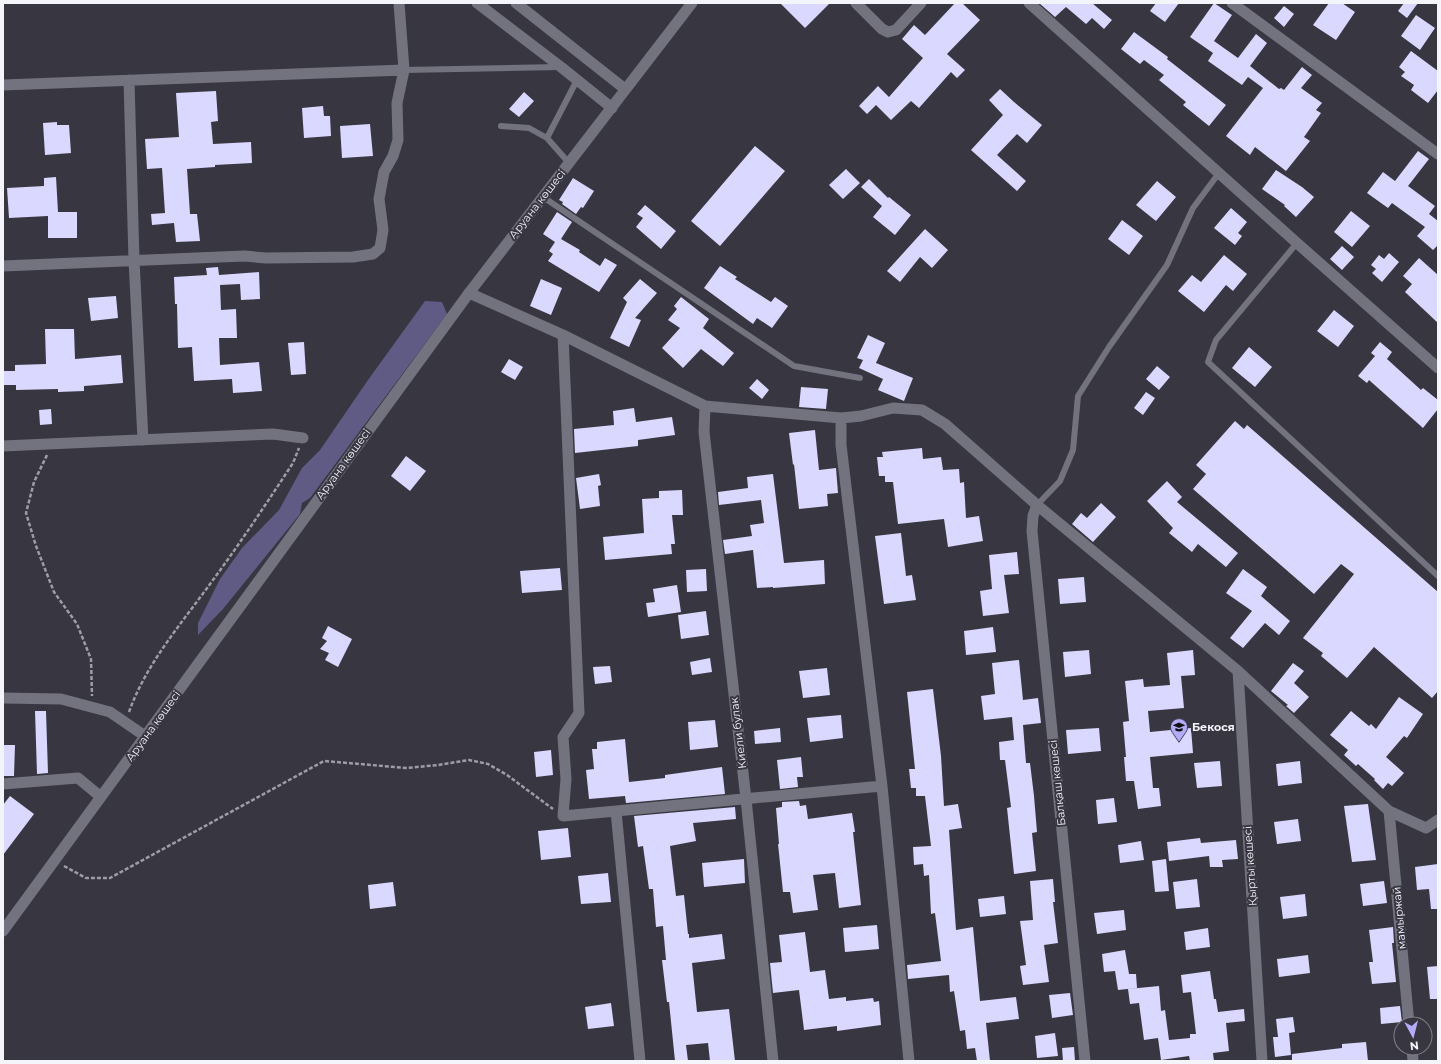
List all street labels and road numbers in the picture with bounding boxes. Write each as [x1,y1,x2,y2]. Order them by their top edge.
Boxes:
street label: Аруана көшесі [506,167,568,241]
street label: Аруана көшесі [313,426,373,502]
street label: Аруана көшесі [123,688,183,764]
street label: Киели булак [727,696,749,770]
street label: Балқаш көшесі [1046,739,1068,827]
street label: Қырты көшесі [1240,826,1260,906]
street label: мамыржай [1389,886,1409,950]

